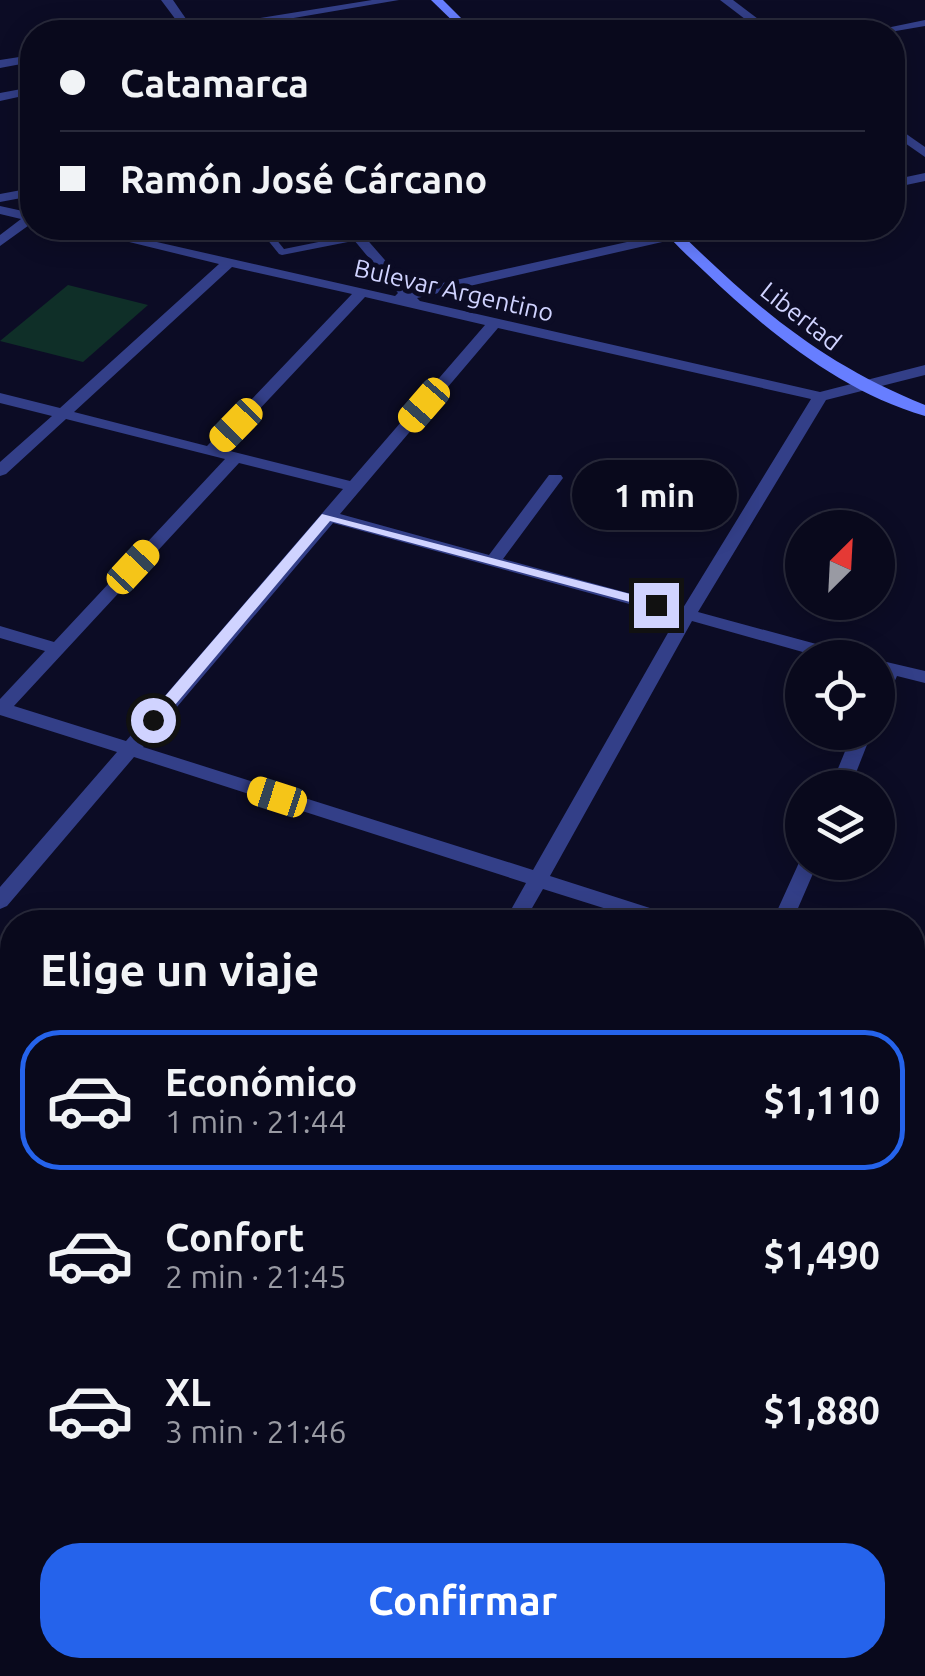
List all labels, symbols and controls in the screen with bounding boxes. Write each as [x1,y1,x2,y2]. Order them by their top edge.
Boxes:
text: Catamarca [120,62,309,104]
text: Ramón José Cárcano [120,158,487,200]
street label: Bulevar Argentino [352,253,556,327]
street label: Libertad [755,276,847,356]
car [393,373,455,437]
car [204,393,268,457]
callout: 1 min [574,460,738,530]
text: 1 min [614,477,695,513]
north arrow [785,510,895,620]
map controls [785,510,895,880]
car [102,535,164,599]
route end [634,583,679,628]
button: locate [785,640,895,750]
route start [131,698,176,743]
button: layers [785,770,895,880]
car [244,773,310,821]
text: Elige un viaje [40,944,320,995]
icon: car [45,1055,135,1145]
text: Económico [165,1061,357,1103]
text: $1,110 [763,1079,880,1121]
text: 1 min · 21:44 [165,1103,347,1139]
icon: car [45,1210,135,1300]
text: Confort [165,1216,304,1258]
text: $1,490 [763,1234,880,1276]
text: 2 min · 21:45 [165,1258,347,1294]
icon: car [45,1365,135,1455]
text: XL [165,1371,211,1413]
text: $1,880 [763,1389,880,1431]
text: 3 min · 21:46 [165,1413,347,1449]
button: Confirmar [40,1543,885,1658]

